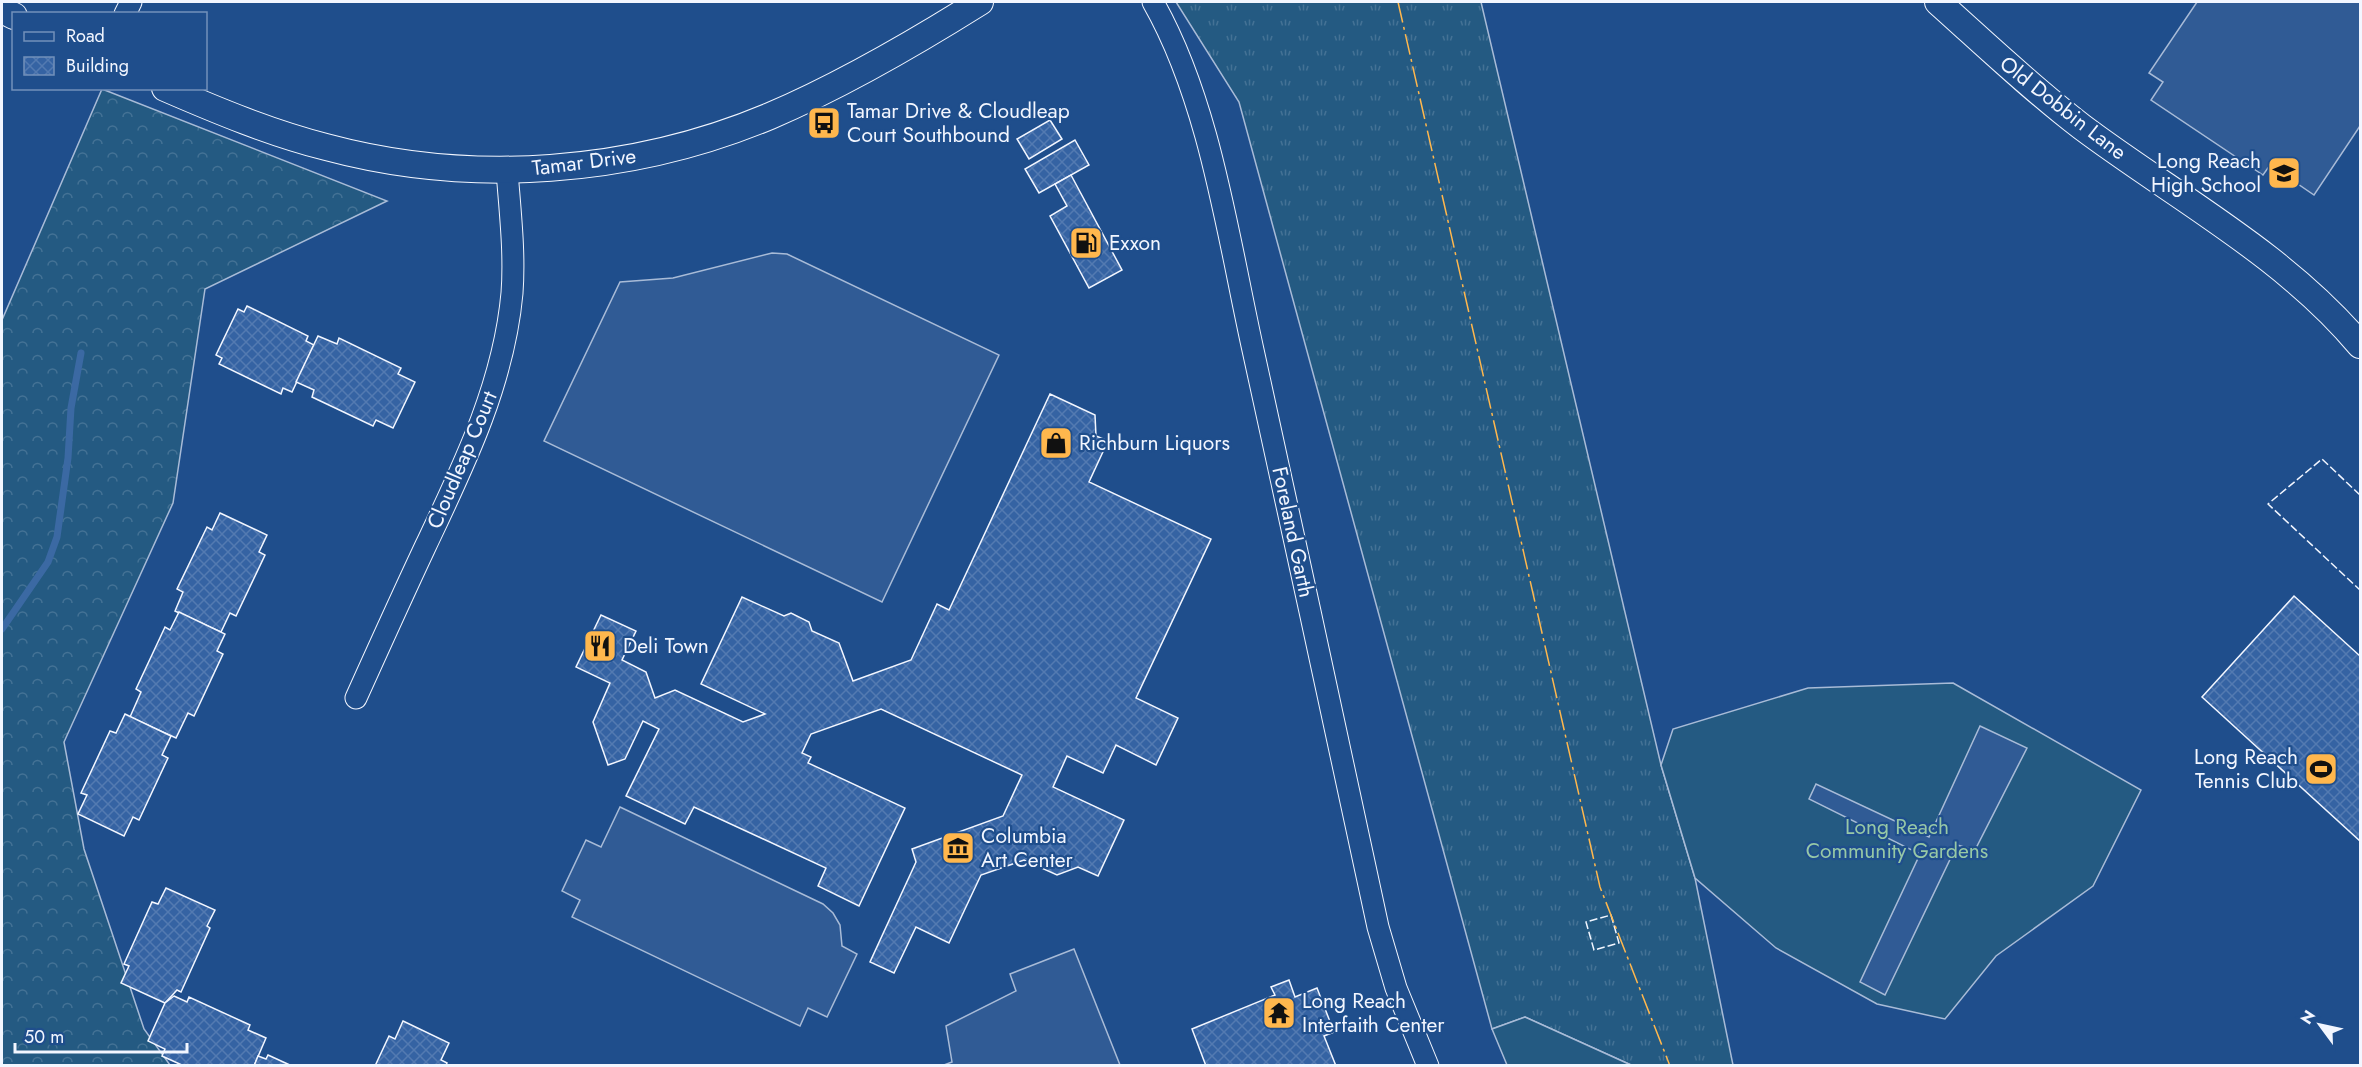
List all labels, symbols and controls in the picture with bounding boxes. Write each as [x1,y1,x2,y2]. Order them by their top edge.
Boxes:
legend [12,12,207,90]
text: Road [66,23,105,49]
street label: Old Dobbin Lane [1993,49,2133,167]
text: Building [66,53,129,79]
place label: Tamar Drive & Cloudleap Court Southbound [847,96,1070,150]
bus stop icon: Tamar Drive & Cloudleap Court Southbound [806,105,842,141]
street label: Tamar Drive [530,141,638,183]
place label: Long Reach High School [2151,146,2261,200]
school or university icon: Long Reach High School [2266,155,2302,191]
fuel station icon: Exxon [1068,225,1104,261]
place label: Exxon [1109,228,1161,258]
street label: Cloudleap Court [420,387,504,533]
shop icon: Richburn Liquors [1038,425,1074,461]
place label: Richburn Liquors [1079,428,1230,458]
street label: Foreland Garth [1265,464,1321,600]
restaurant icon: Deli Town [582,628,618,664]
place label: Deli Town [623,631,709,661]
place label: Long Reach Tennis Club [2194,742,2298,796]
sports icon: Long Reach Tennis Club [2303,751,2339,787]
park label: Long Reach Community Gardens [1806,812,1988,866]
place label: Columbia Art Center [981,821,1073,875]
museum icon: Columbia Art Center [940,830,976,866]
place label: Long Reach Interfaith Center [1302,986,1445,1040]
temple icon: Long Reach Interfaith Center [1261,995,1297,1031]
north arrow [2290,995,2350,1055]
text: N [2295,1006,2321,1029]
scale bar [15,1016,188,1054]
text: 50 m [24,1024,64,1050]

